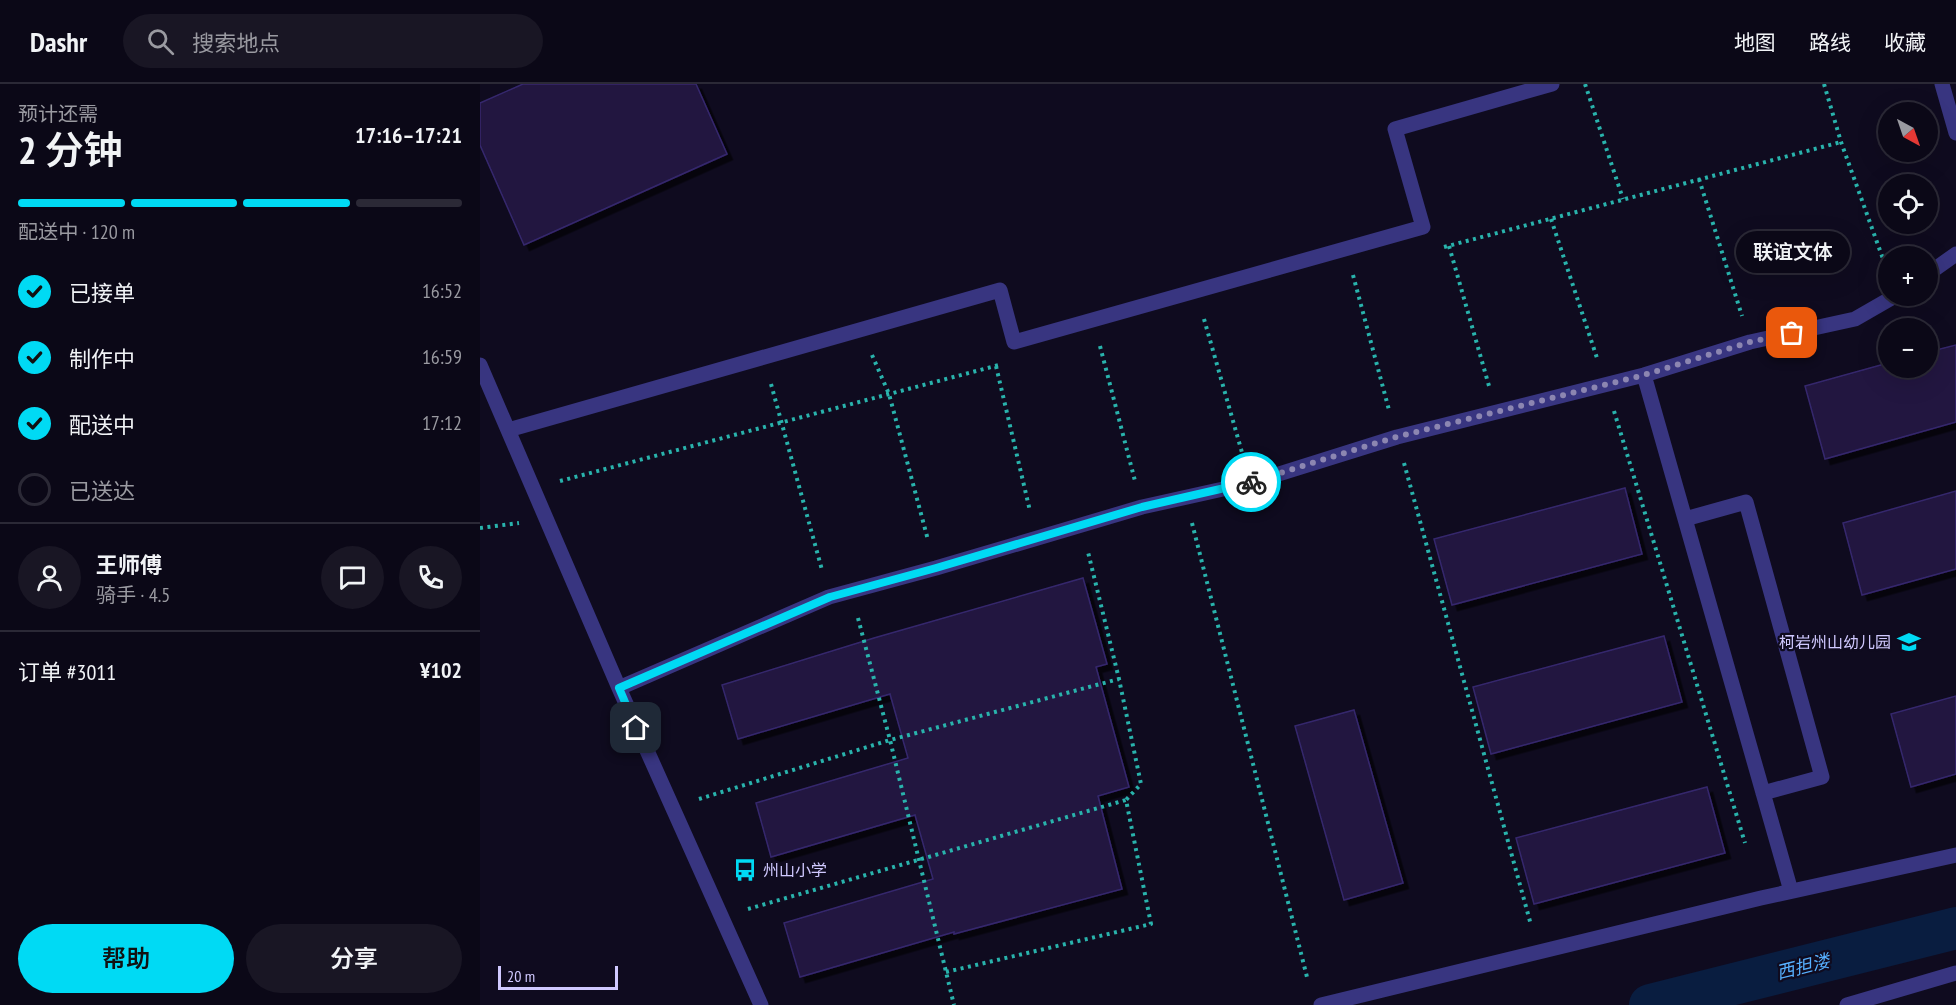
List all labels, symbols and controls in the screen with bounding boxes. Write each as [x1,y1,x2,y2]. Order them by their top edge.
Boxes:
search box [123,14,543,68]
text: Dashr [30,23,87,60]
icon: search [144,25,177,58]
text: 搜索地点 [192,29,280,57]
text: 地图 [1734,29,1776,56]
text: 路线 [1809,29,1851,56]
text: 收藏 [1884,29,1926,56]
text: 预计还需 [18,101,98,127]
north arrow [1878,102,1938,162]
map controls [1878,102,1938,378]
text: 17:16–17:21 [355,121,462,149]
text: 2 分钟 [18,124,123,175]
button: locate [1878,174,1938,234]
text: 配送中 · 120 m [18,219,135,245]
callout: 联谊文体 [1735,231,1849,273]
text: 联谊文体 [1753,239,1833,265]
button: + [1878,246,1938,306]
icon: check [18,275,51,308]
text: 16:52 [422,278,462,304]
text: 已接单 [69,279,135,307]
pin [1766,307,1817,358]
icon: bag [1775,316,1808,349]
button: − [1878,318,1938,378]
icon: check [18,341,51,374]
text: 16:59 [422,344,462,370]
text: 制作中 [69,345,135,373]
icon: check [18,407,51,440]
text: 17:12 [422,410,462,436]
text: 配送中 [69,411,135,439]
courier [1221,452,1281,512]
icon: bike [1235,466,1268,499]
text: 已送达 [69,477,135,505]
button: person [18,546,81,609]
button: chat [321,546,384,609]
button: phone [399,546,462,609]
text: 王师傅 [96,551,162,579]
text: 骑手 · 4.5 [96,582,170,608]
school or university icon: 柯岩州山幼儿园 [1896,629,1922,655]
place label: 柯岩州山幼儿园 [1779,632,1891,652]
text: ¥102 [420,656,462,684]
text: 订单 #3011 [18,658,116,686]
pin [610,702,661,753]
icon: home [619,711,652,744]
bus stop icon: 州山小学 [732,857,758,883]
place label: 州山小学 [763,860,827,880]
button: 帮助 [18,924,234,993]
button: 分享 [246,924,462,993]
water label: 西担溇 [1774,948,1834,984]
scale bar [498,963,618,990]
text: 20 m [507,966,535,986]

